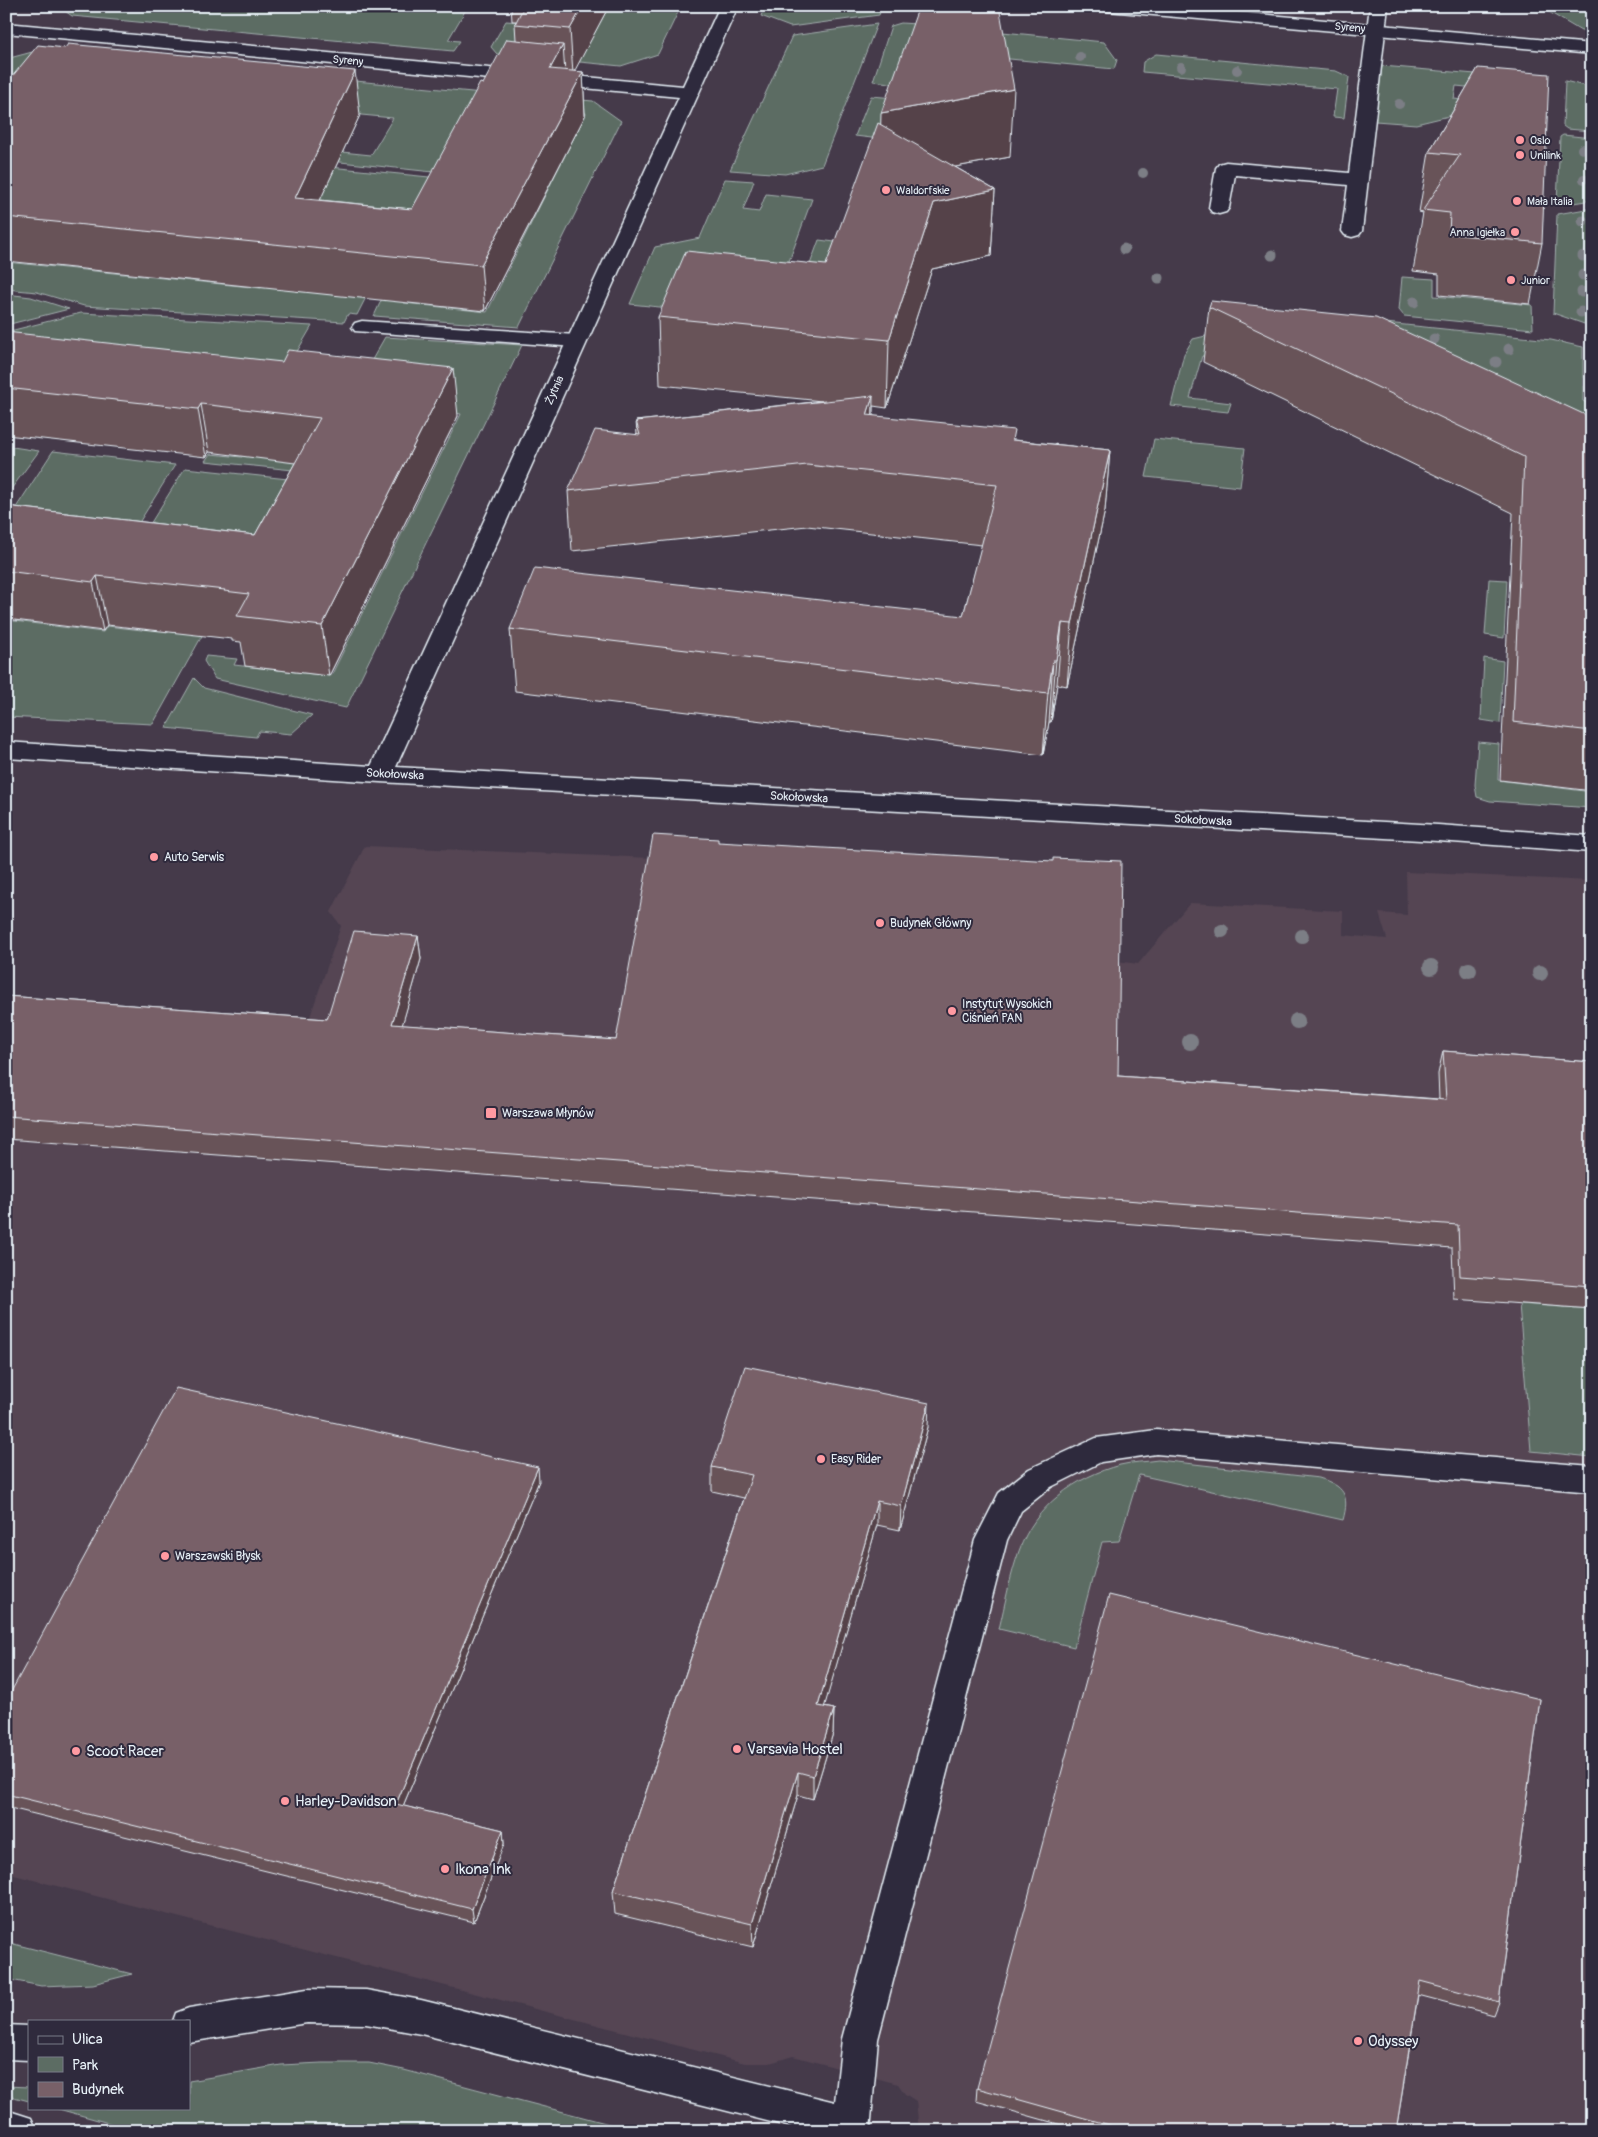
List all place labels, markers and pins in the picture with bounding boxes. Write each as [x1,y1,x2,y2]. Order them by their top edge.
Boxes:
marker: Oslo [1514,134,1526,146]
place label: Oslo [1530,134,1551,147]
marker: Unilink [1514,149,1526,161]
place label: Unilink [1530,149,1561,162]
marker: Waldorfskie [880,184,892,196]
place label: Waldorfskie [896,184,950,197]
marker: Mała Italia [1511,195,1523,207]
place label: Mała Italia [1527,195,1573,208]
place label: Anna Igiełka [1449,226,1505,239]
marker: Anna Igiełka [1509,226,1521,238]
marker: Junior [1505,274,1517,286]
place label: Junior [1521,274,1550,287]
place label: Auto Serwis [164,850,225,865]
marker: Auto Serwis [148,851,160,863]
place label: Budynek Główny [890,916,971,931]
marker: Budynek Główny [874,917,886,929]
place label: Instytut Wysokich Ciśnień PAN [962,997,1052,1026]
marker: Instytut Wysokich Ciśnień PAN [946,1005,958,1017]
marker: Warszawa Młynów [484,1106,498,1120]
place label: Warszawa Młynów [502,1106,594,1121]
place label: Easy Rider [831,1452,882,1467]
marker: Easy Rider [815,1453,827,1465]
place label: Warszawski Błysk [175,1549,261,1564]
marker: Warszawski Błysk [159,1550,171,1562]
place label: Varsavia Hostel [747,1740,843,1759]
place label: Scoot Racer [86,1742,164,1761]
marker: Varsavia Hostel [731,1743,743,1755]
marker: Scoot Racer [70,1745,82,1757]
place label: Harley-Davidson [295,1792,397,1811]
marker: Harley-Davidson [279,1795,291,1807]
place label: Ikona Ink [455,1860,512,1879]
marker: Ikona Ink [439,1863,451,1875]
place label: Odyssey [1368,2032,1419,2051]
marker: Odyssey [1352,2035,1364,2047]

